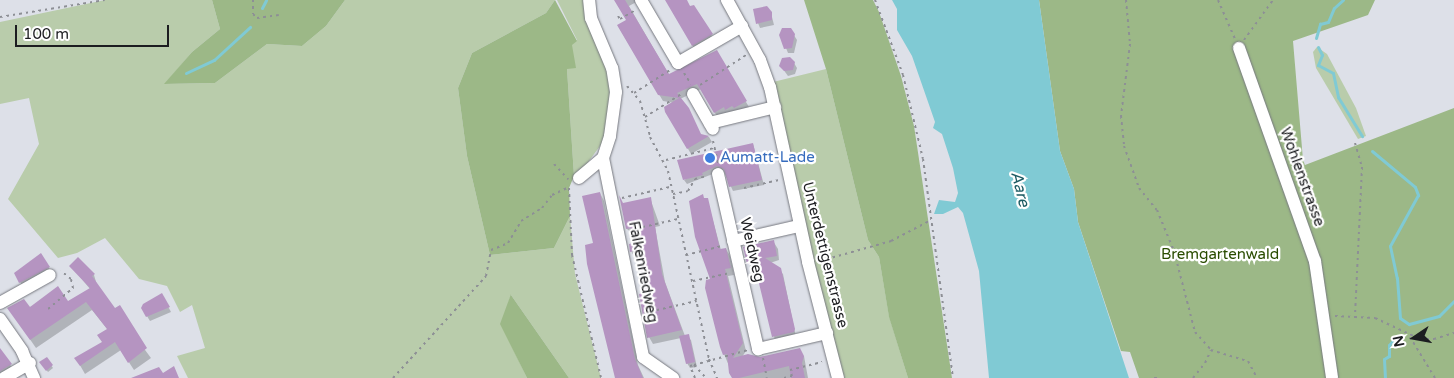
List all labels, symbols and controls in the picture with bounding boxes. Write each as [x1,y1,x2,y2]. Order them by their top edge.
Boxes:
scale bar [18,15,171,47]
text: 100 m [23,25,69,43]
street label: Wohlenstrasse [1276,125,1328,229]
place label: Aumatt-Lade [720,149,815,167]
marker: Aumatt-Lade [704,152,716,164]
water label: Aare [1006,169,1034,209]
street label: Unterdettigenstrasse [798,180,852,330]
street label: Weidweg [736,216,768,284]
street label: Falkenriedweg [624,220,662,324]
park label: Bremgartenwald [1161,246,1279,264]
north arrow [1389,313,1439,363]
text: N [1389,334,1408,348]

